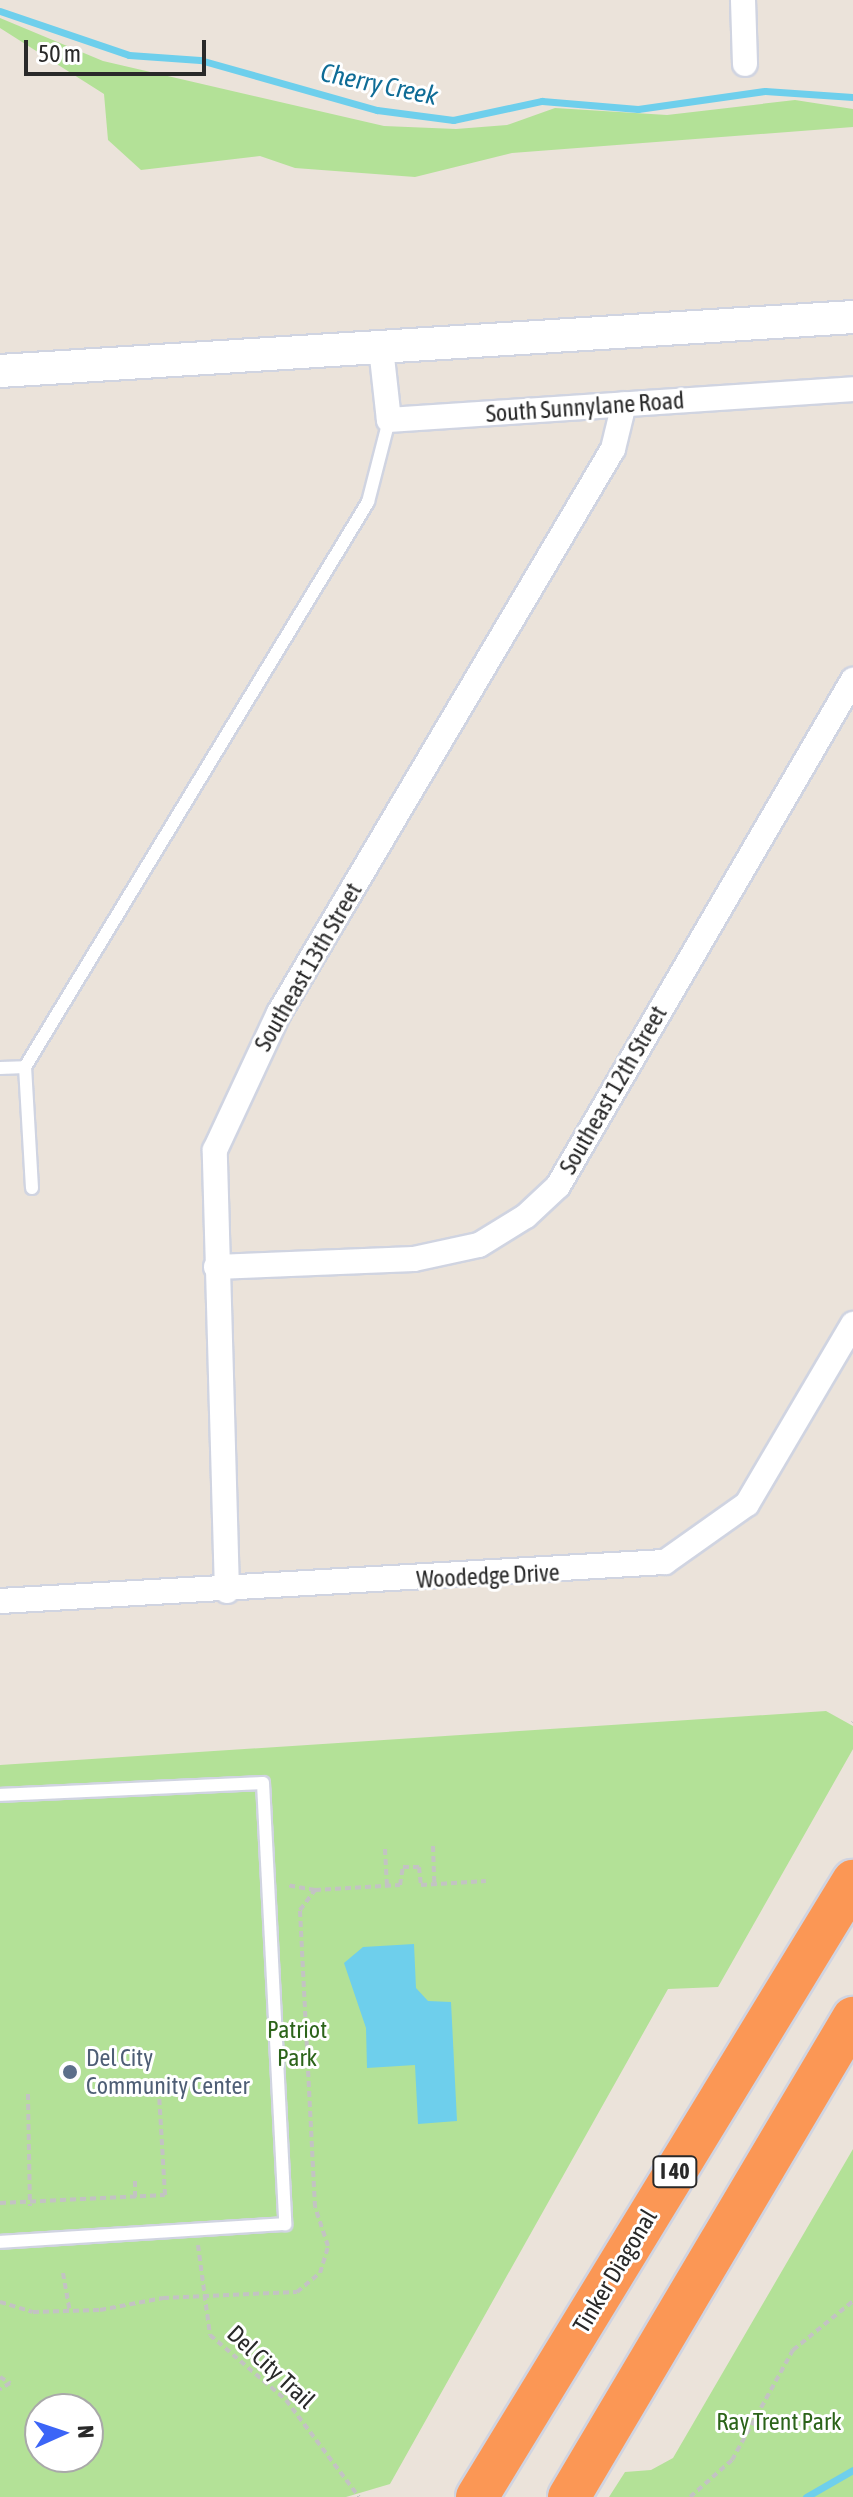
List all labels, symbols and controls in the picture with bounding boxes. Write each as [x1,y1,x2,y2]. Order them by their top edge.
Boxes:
scale bar [28,24,210,74]
text: 50 m [38,40,81,67]
water label: Cherry Creek [318,57,440,113]
street label: South Sunnylane Road [485,386,685,428]
street label: Southeast 13th Street [248,878,368,1056]
street label: Southeast 12th Street [553,1001,673,1179]
street label: Woodedge Drive [416,1558,560,1594]
park label: Patriot Park [267,2016,327,2072]
place label: Del City Community Center [86,2044,249,2100]
marker: Del City Community Center [61,2063,79,2081]
road number: I 40 [651,2154,699,2190]
street label: Tinker Diagonal [567,2204,663,2338]
street label: Del City Trail [221,2319,321,2415]
north arrow [24,2393,104,2473]
park label: Ray Trent Park [716,2408,842,2436]
text: N [73,2425,99,2439]

